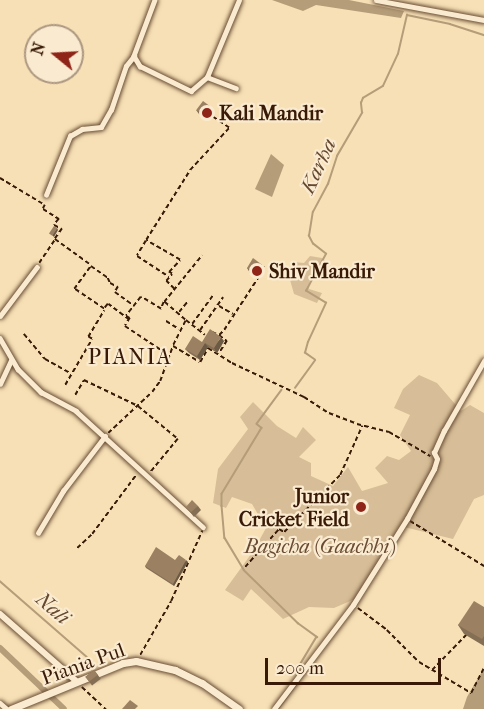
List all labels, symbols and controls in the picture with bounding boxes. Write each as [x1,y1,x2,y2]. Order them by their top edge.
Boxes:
north arrow [24,24,84,84]
text: N [27,40,49,58]
place label: Kali Mandir [219,101,323,125]
marker: Kali Mandir [200,106,214,120]
water label: Karha [294,135,342,197]
place label: Shiv Mandir [269,259,375,283]
marker: Shiv Mandir [250,264,264,278]
district label: PIANIA [88,345,172,371]
place label: Junior Cricket Field [239,484,349,531]
marker: Junior Cricket Field [354,500,368,514]
park label: Bagicha (Gaachhi) [244,534,396,558]
water label: Nali [31,586,75,630]
street label: Piania Pul [38,638,128,690]
scale bar [268,646,444,684]
text: 200 m [276,658,324,679]

